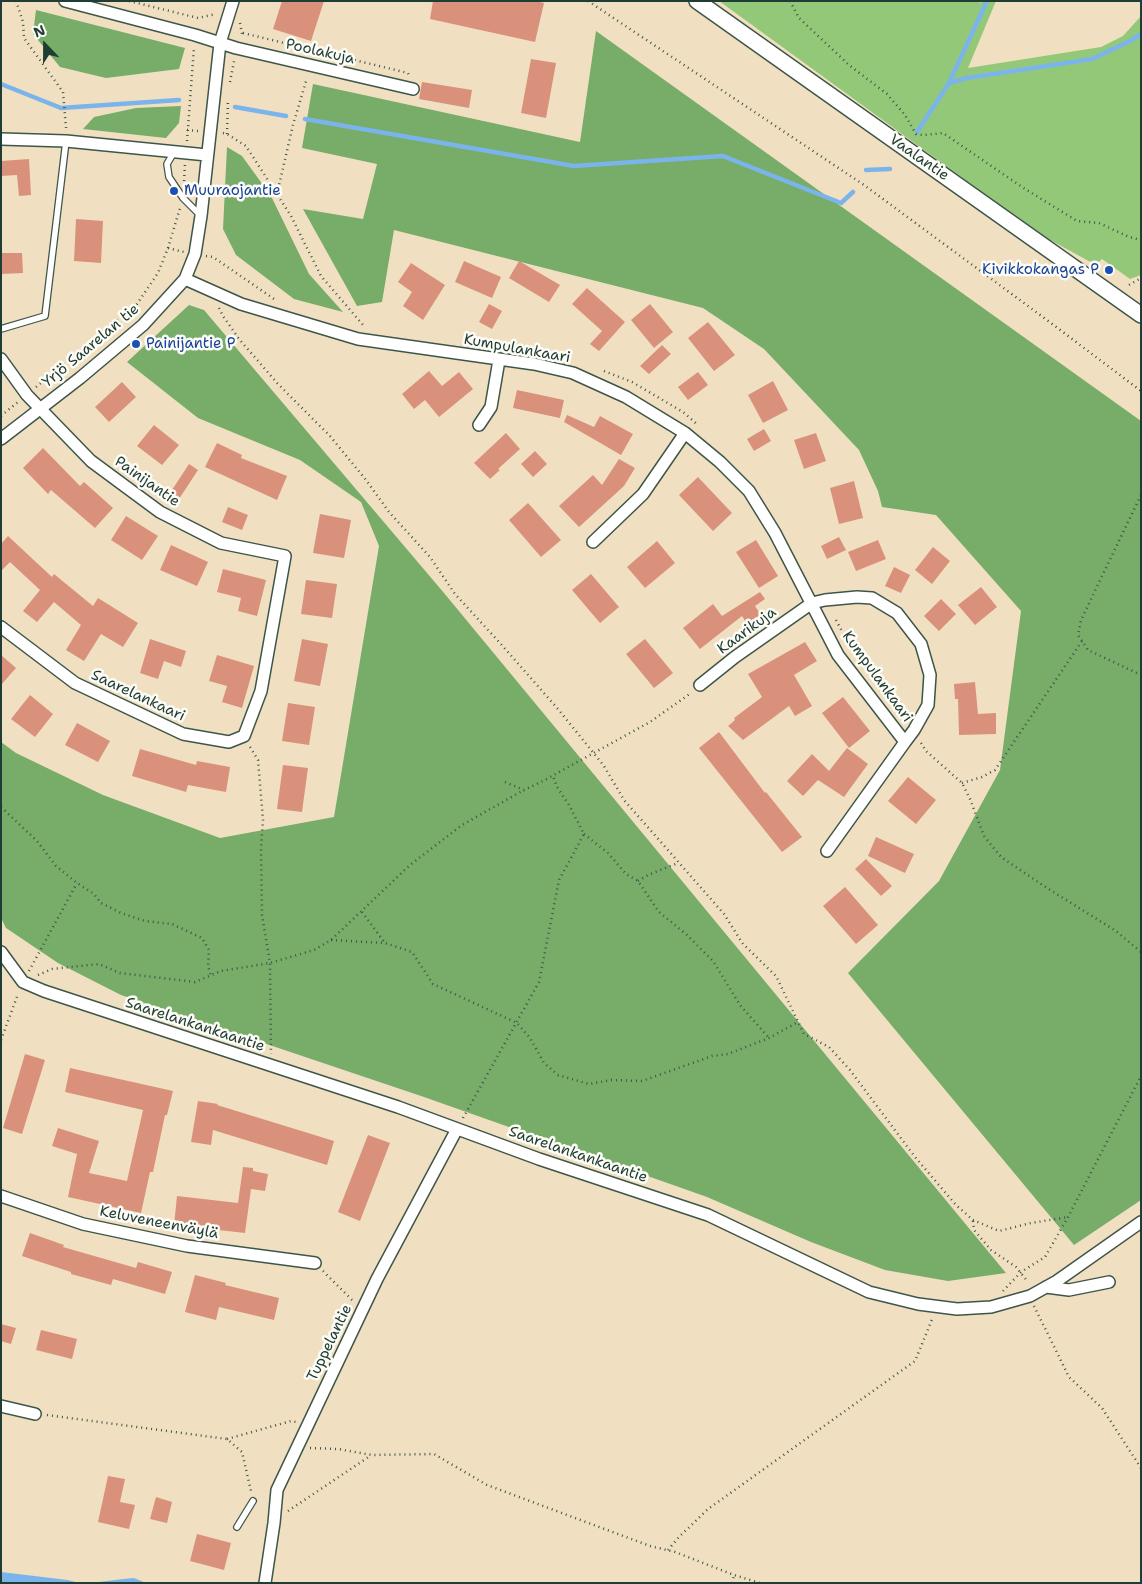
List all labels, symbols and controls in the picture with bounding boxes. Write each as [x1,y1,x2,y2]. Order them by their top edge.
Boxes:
north arrow [20,20,70,70]
text: N [31,21,48,42]
street label: Poolakuja [284,35,356,69]
street label: Vaalantie [886,131,952,185]
place label: Muuraojantie [184,182,281,200]
marker: Muuraojantie [168,185,180,197]
place label: Kivikkokangas P [982,261,1099,279]
marker: Kivikkokangas P [1103,264,1115,276]
street label: Yrjö Saarelan tie [39,300,143,392]
street label: Kumpulankaari [462,331,572,367]
place label: Painijantie P [146,335,235,353]
marker: Painijantie P [130,338,142,350]
street label: Painijantie [111,453,183,511]
street label: Kaarikuja [714,604,780,658]
street label: Kumpulankaari [838,628,916,726]
street label: Saarelankaari [88,666,188,726]
street label: Saarelankankaantie [123,994,267,1056]
street label: Saarelankankaantie [506,1123,650,1187]
street label: Keluveneenväylä [98,1203,220,1243]
street label: Tuppelantie [304,1302,356,1384]

